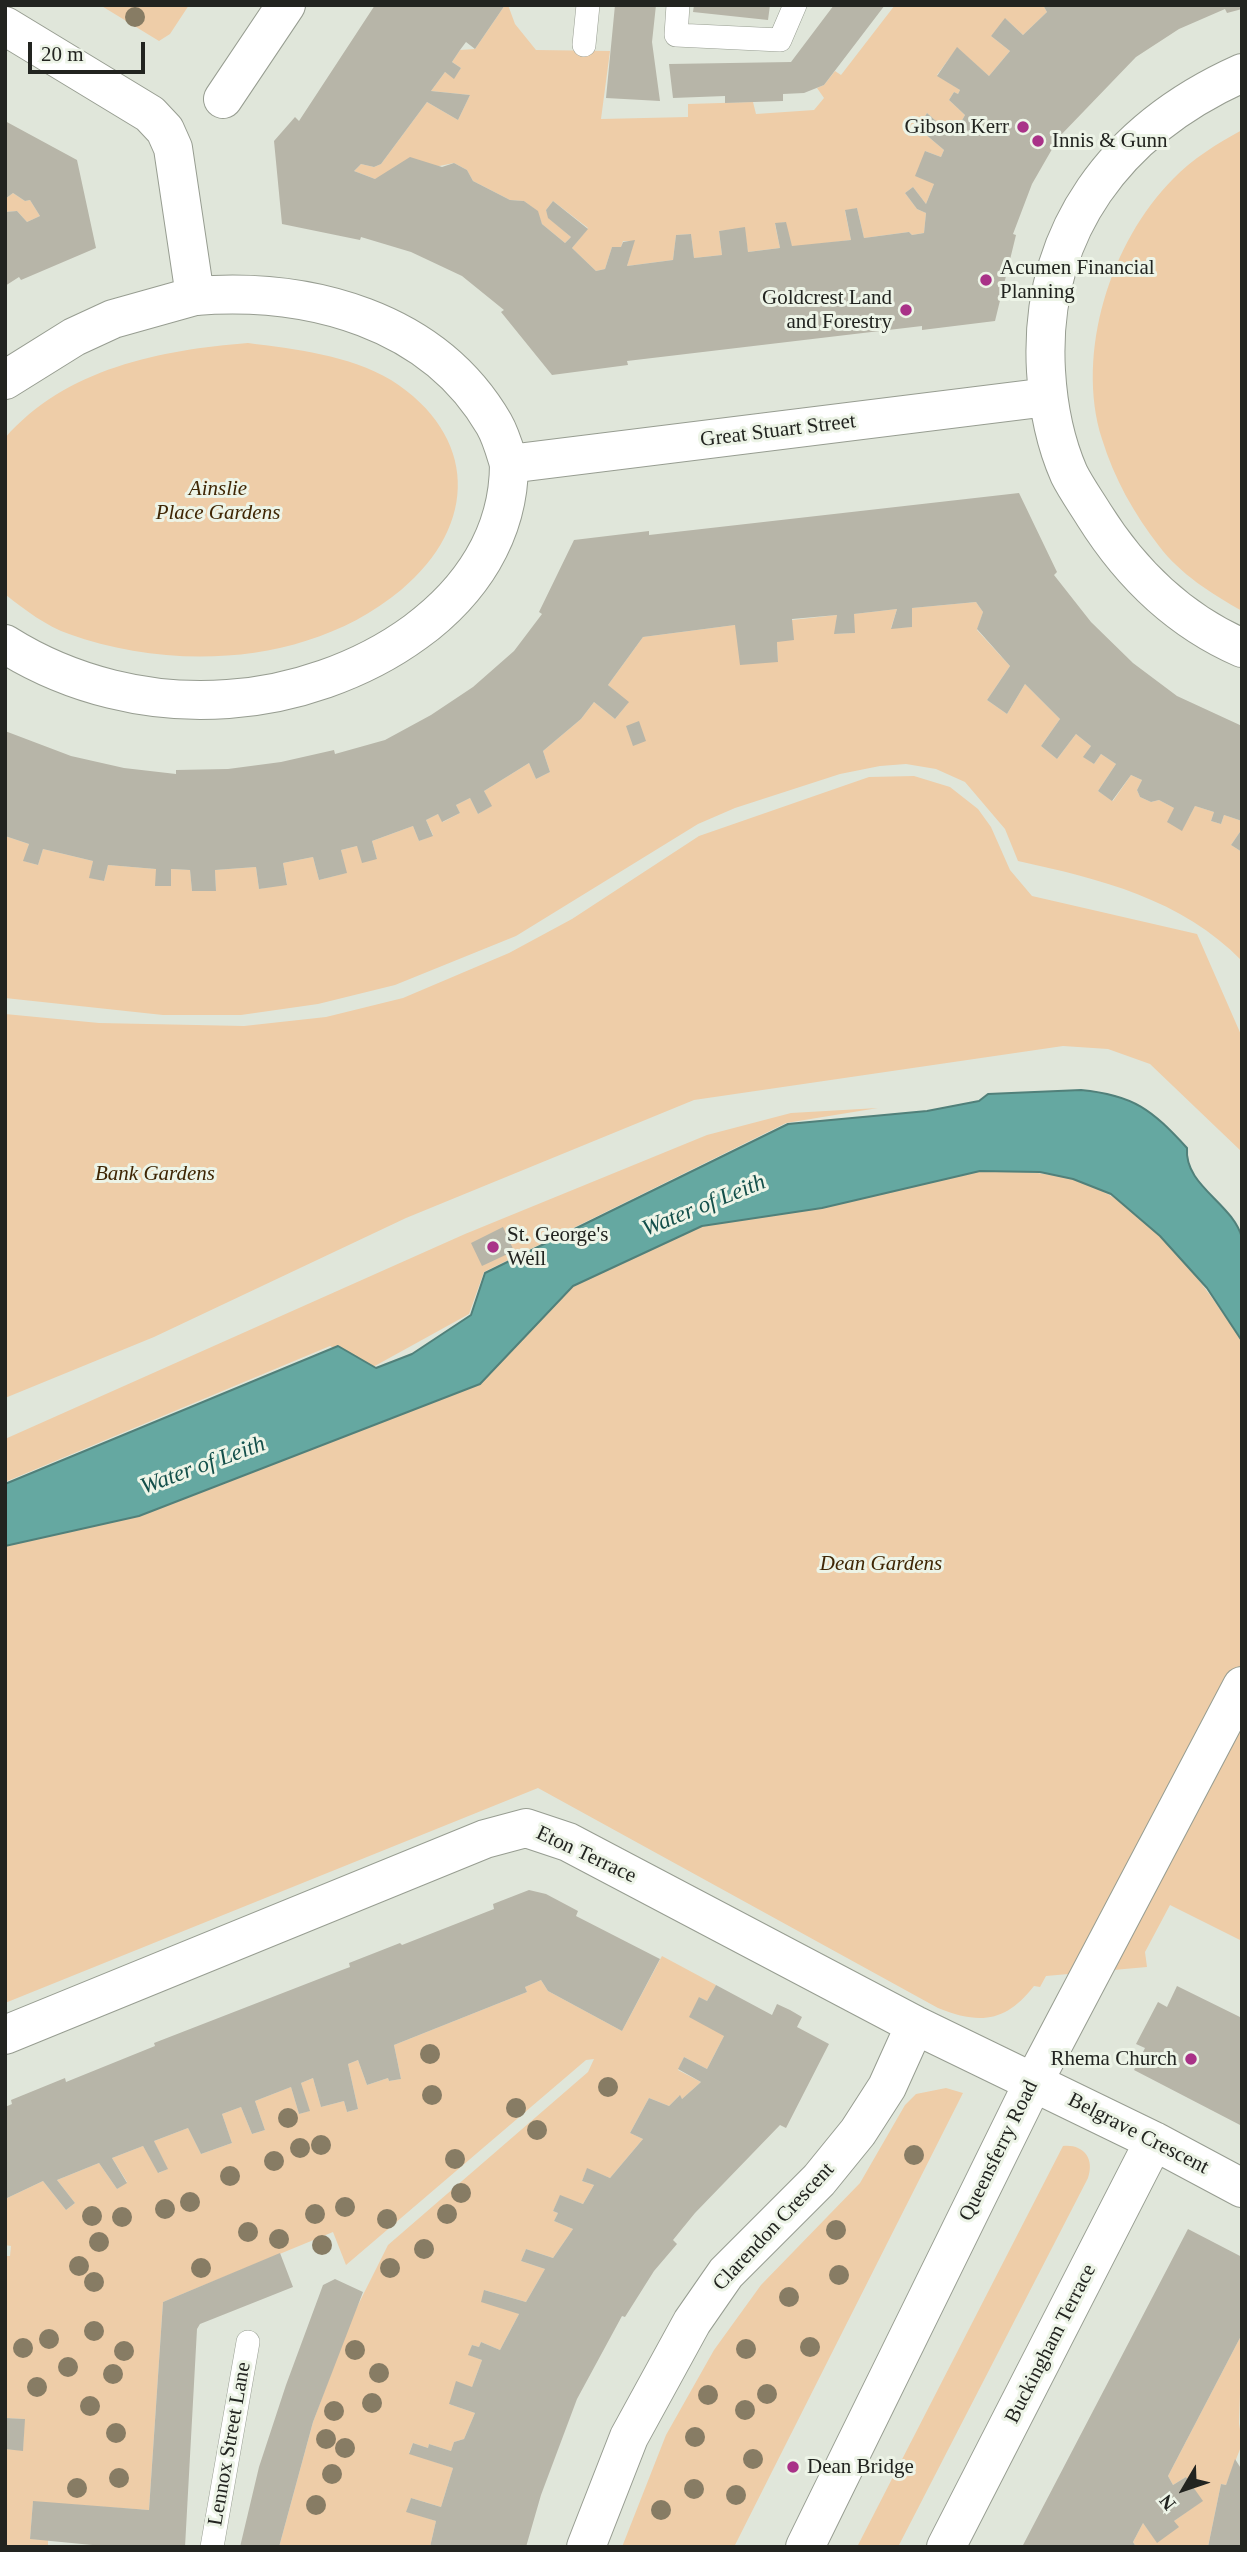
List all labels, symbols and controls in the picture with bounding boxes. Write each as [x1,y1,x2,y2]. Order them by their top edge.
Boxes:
scale bar [32,28,149,72]
text: 20 m [41,42,84,66]
place label: Gibson Kerr [905,114,1009,140]
marker: Gibson Kerr [1015,119,1031,135]
place label: Innis & Gunn [1052,128,1168,154]
marker: Innis & Gunn [1030,133,1046,149]
place label: Acumen Financial Planning [1000,255,1155,305]
marker: Acumen Financial Planning [978,272,994,288]
place label: Goldcrest Land and Forestry [762,285,892,335]
marker: Goldcrest Land and Forestry [898,302,914,318]
street label: Great Stuart Street [699,409,857,453]
park label: Ainslie Place Gardens [156,476,280,526]
park label: Bank Gardens [95,1161,215,1187]
water label: Water of Leith [638,1169,770,1243]
place label: St. George's Well [507,1222,608,1272]
marker: St. George's Well [485,1239,501,1255]
water label: Water of Leith [137,1431,269,1501]
park label: Dean Gardens [820,1551,942,1577]
street label: Eton Terrace [532,1821,640,1889]
place label: Rhema Church [1050,2046,1177,2072]
marker: Rhema Church [1183,2051,1199,2067]
street label: Queensferry Road [954,2077,1044,2225]
street label: Belgrave Crescent [1063,2088,1213,2180]
street label: Clarendon Crescent [708,2158,840,2296]
street label: Buckingham Terrace [1000,2260,1102,2428]
street label: Lennox Street Lane [203,2360,257,2528]
place label: Dean Bridge [807,2454,914,2480]
north arrow [1149,2454,1219,2524]
marker: Dean Bridge [785,2459,801,2475]
text: N [1155,2491,1180,2514]

